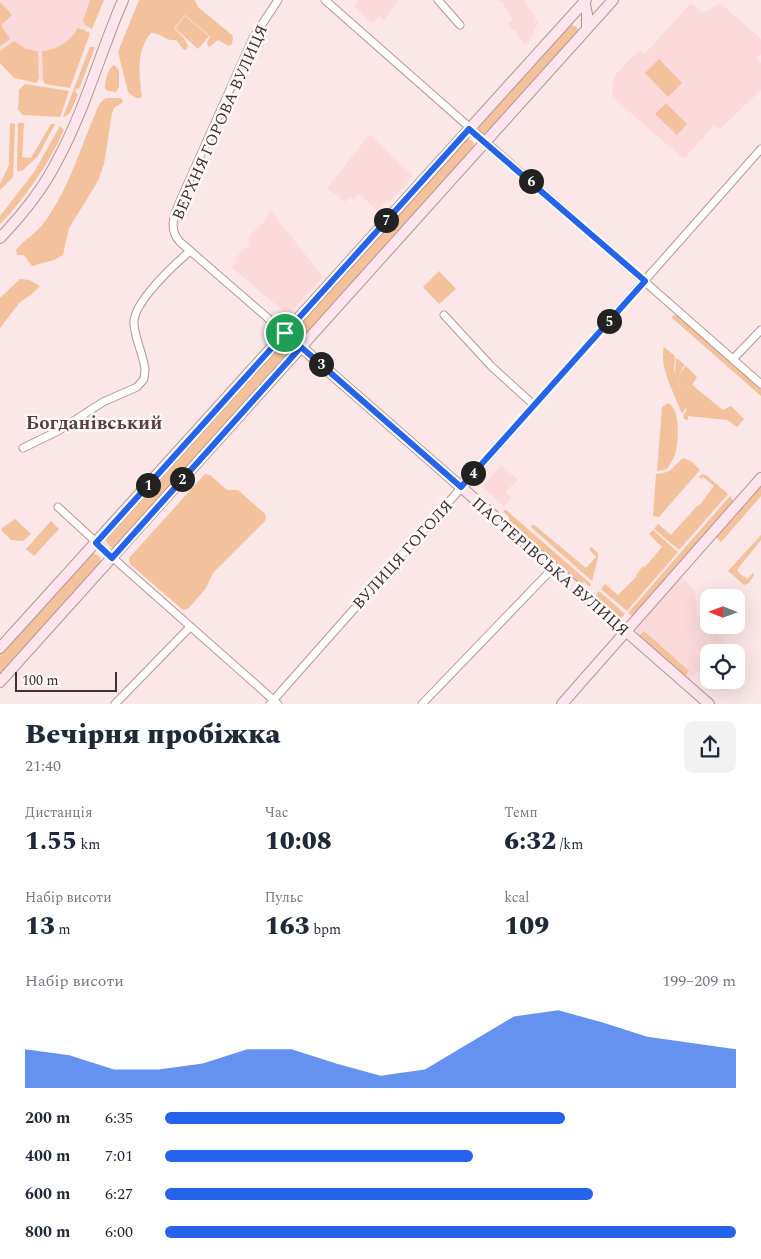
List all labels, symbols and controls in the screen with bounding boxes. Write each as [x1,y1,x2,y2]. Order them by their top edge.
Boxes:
street label: ВЕРХНЯ ГОРОВА ВУЛИЦЯ [166,21,274,224]
pin: 6 [518,168,544,194]
text: 6 [528,171,535,192]
pin: 7 [374,208,398,232]
text: 7 [383,210,390,231]
pin: 5 [596,308,622,334]
text: 5 [606,311,613,332]
pin [264,312,306,354]
icon: arrive [271,319,299,347]
pin: 3 [308,352,334,376]
text: 3 [318,354,325,375]
district label: Богданівський [26,409,162,438]
pin: 4 [460,460,486,486]
text: 4 [470,463,477,484]
pin: 2 [170,466,194,492]
text: 2 [179,469,186,490]
pin: 1 [136,472,160,498]
text: 1 [145,475,152,496]
street label: ПАСТЕРІВСЬКА ВУЛИЦЯ [466,492,634,642]
street label: ВУЛИЦЯ ГОГОЛЯ [347,495,459,615]
north arrow [700,589,745,634]
map controls [700,589,745,689]
button: locate [700,644,745,689]
scale bar [15,669,118,692]
text: 100 m [22,670,59,691]
text: Вечірня пробіжка [25,713,280,756]
button: share [684,721,736,773]
text: 21:40 [25,754,61,778]
text: Дистанція [25,802,92,823]
text: Час [265,802,288,823]
text: Темп [504,802,538,823]
text: 1.55 [25,823,77,861]
text: 10:08 [265,823,332,861]
text: 6:32 [504,823,556,861]
text: km [77,834,100,855]
text: /km [556,834,583,855]
text: Набір висоти [25,887,112,908]
text: Пульс [265,887,304,908]
text: kcal [504,887,529,908]
text: 13 [25,908,55,946]
text: 163 [265,908,310,946]
text: 109 [504,908,549,946]
text: m [55,919,71,940]
text: bpm [310,919,341,940]
text: Набір висоти [25,969,124,993]
text: 199–209 m [662,969,736,993]
text: 200 m [25,1106,70,1130]
text: 6:35 [105,1106,133,1130]
text: 400 m [25,1144,70,1168]
text: 7:01 [105,1144,133,1168]
text: 600 m [25,1182,70,1206]
text: 6:27 [105,1182,133,1206]
text: 800 m [25,1220,70,1244]
text: 6:00 [105,1220,133,1244]

